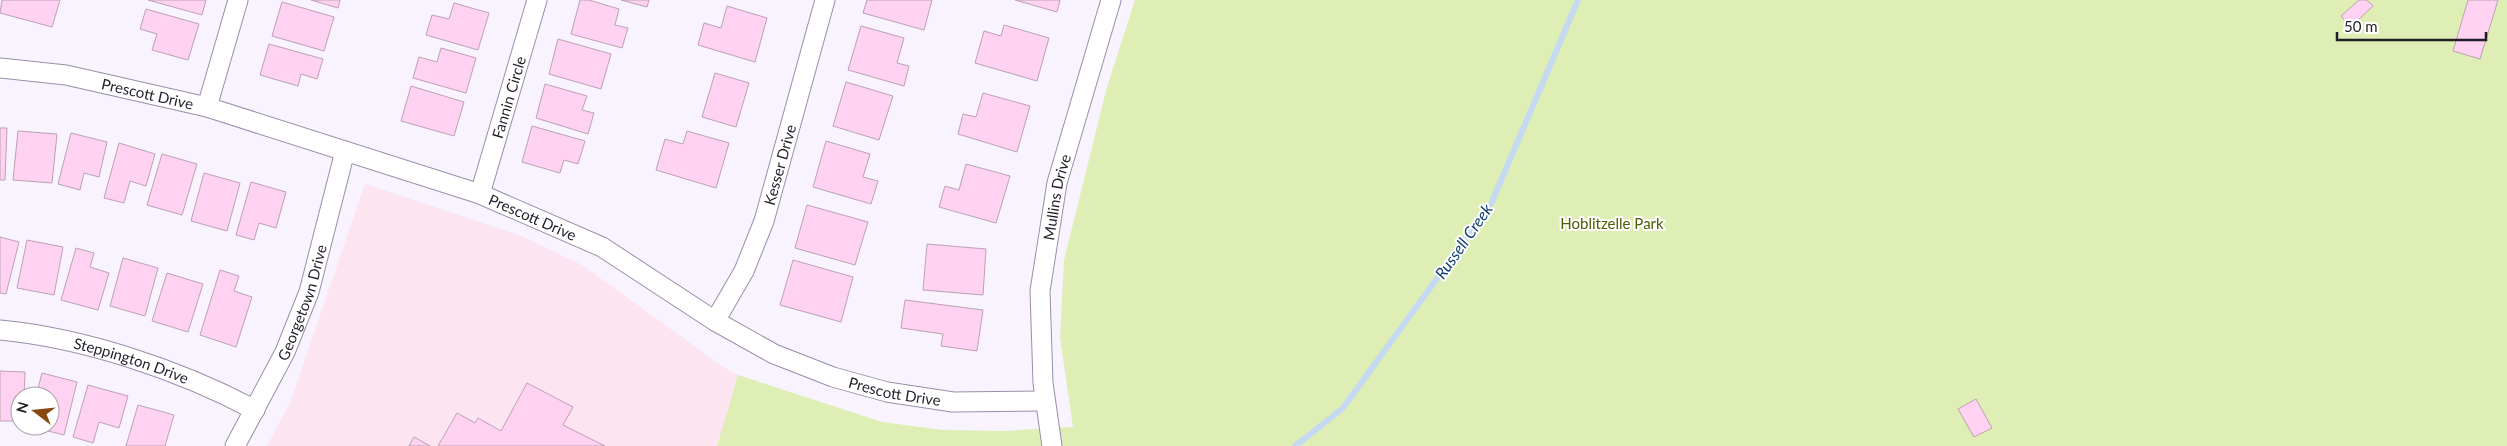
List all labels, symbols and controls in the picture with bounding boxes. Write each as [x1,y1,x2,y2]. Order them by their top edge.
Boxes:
scale bar [2337,10,2486,42]
text: 50 m [2344,17,2378,35]
street label: Fannin Circle [488,54,529,140]
street label: Prescott Drive [100,74,195,113]
street label: Kesser Drive [760,122,799,207]
street label: Mullins Drive [1039,152,1074,241]
street label: Prescott Drive [486,190,579,244]
water label: Russell Creek [1430,200,1496,282]
park label: Hoblitzelle Park [1560,214,1664,232]
street label: Georgetown Drive [273,242,330,364]
street label: Steppington Drive [72,334,191,387]
street label: Prescott Drive [847,373,942,409]
north arrow [10,386,60,436]
text: N [12,400,32,415]

